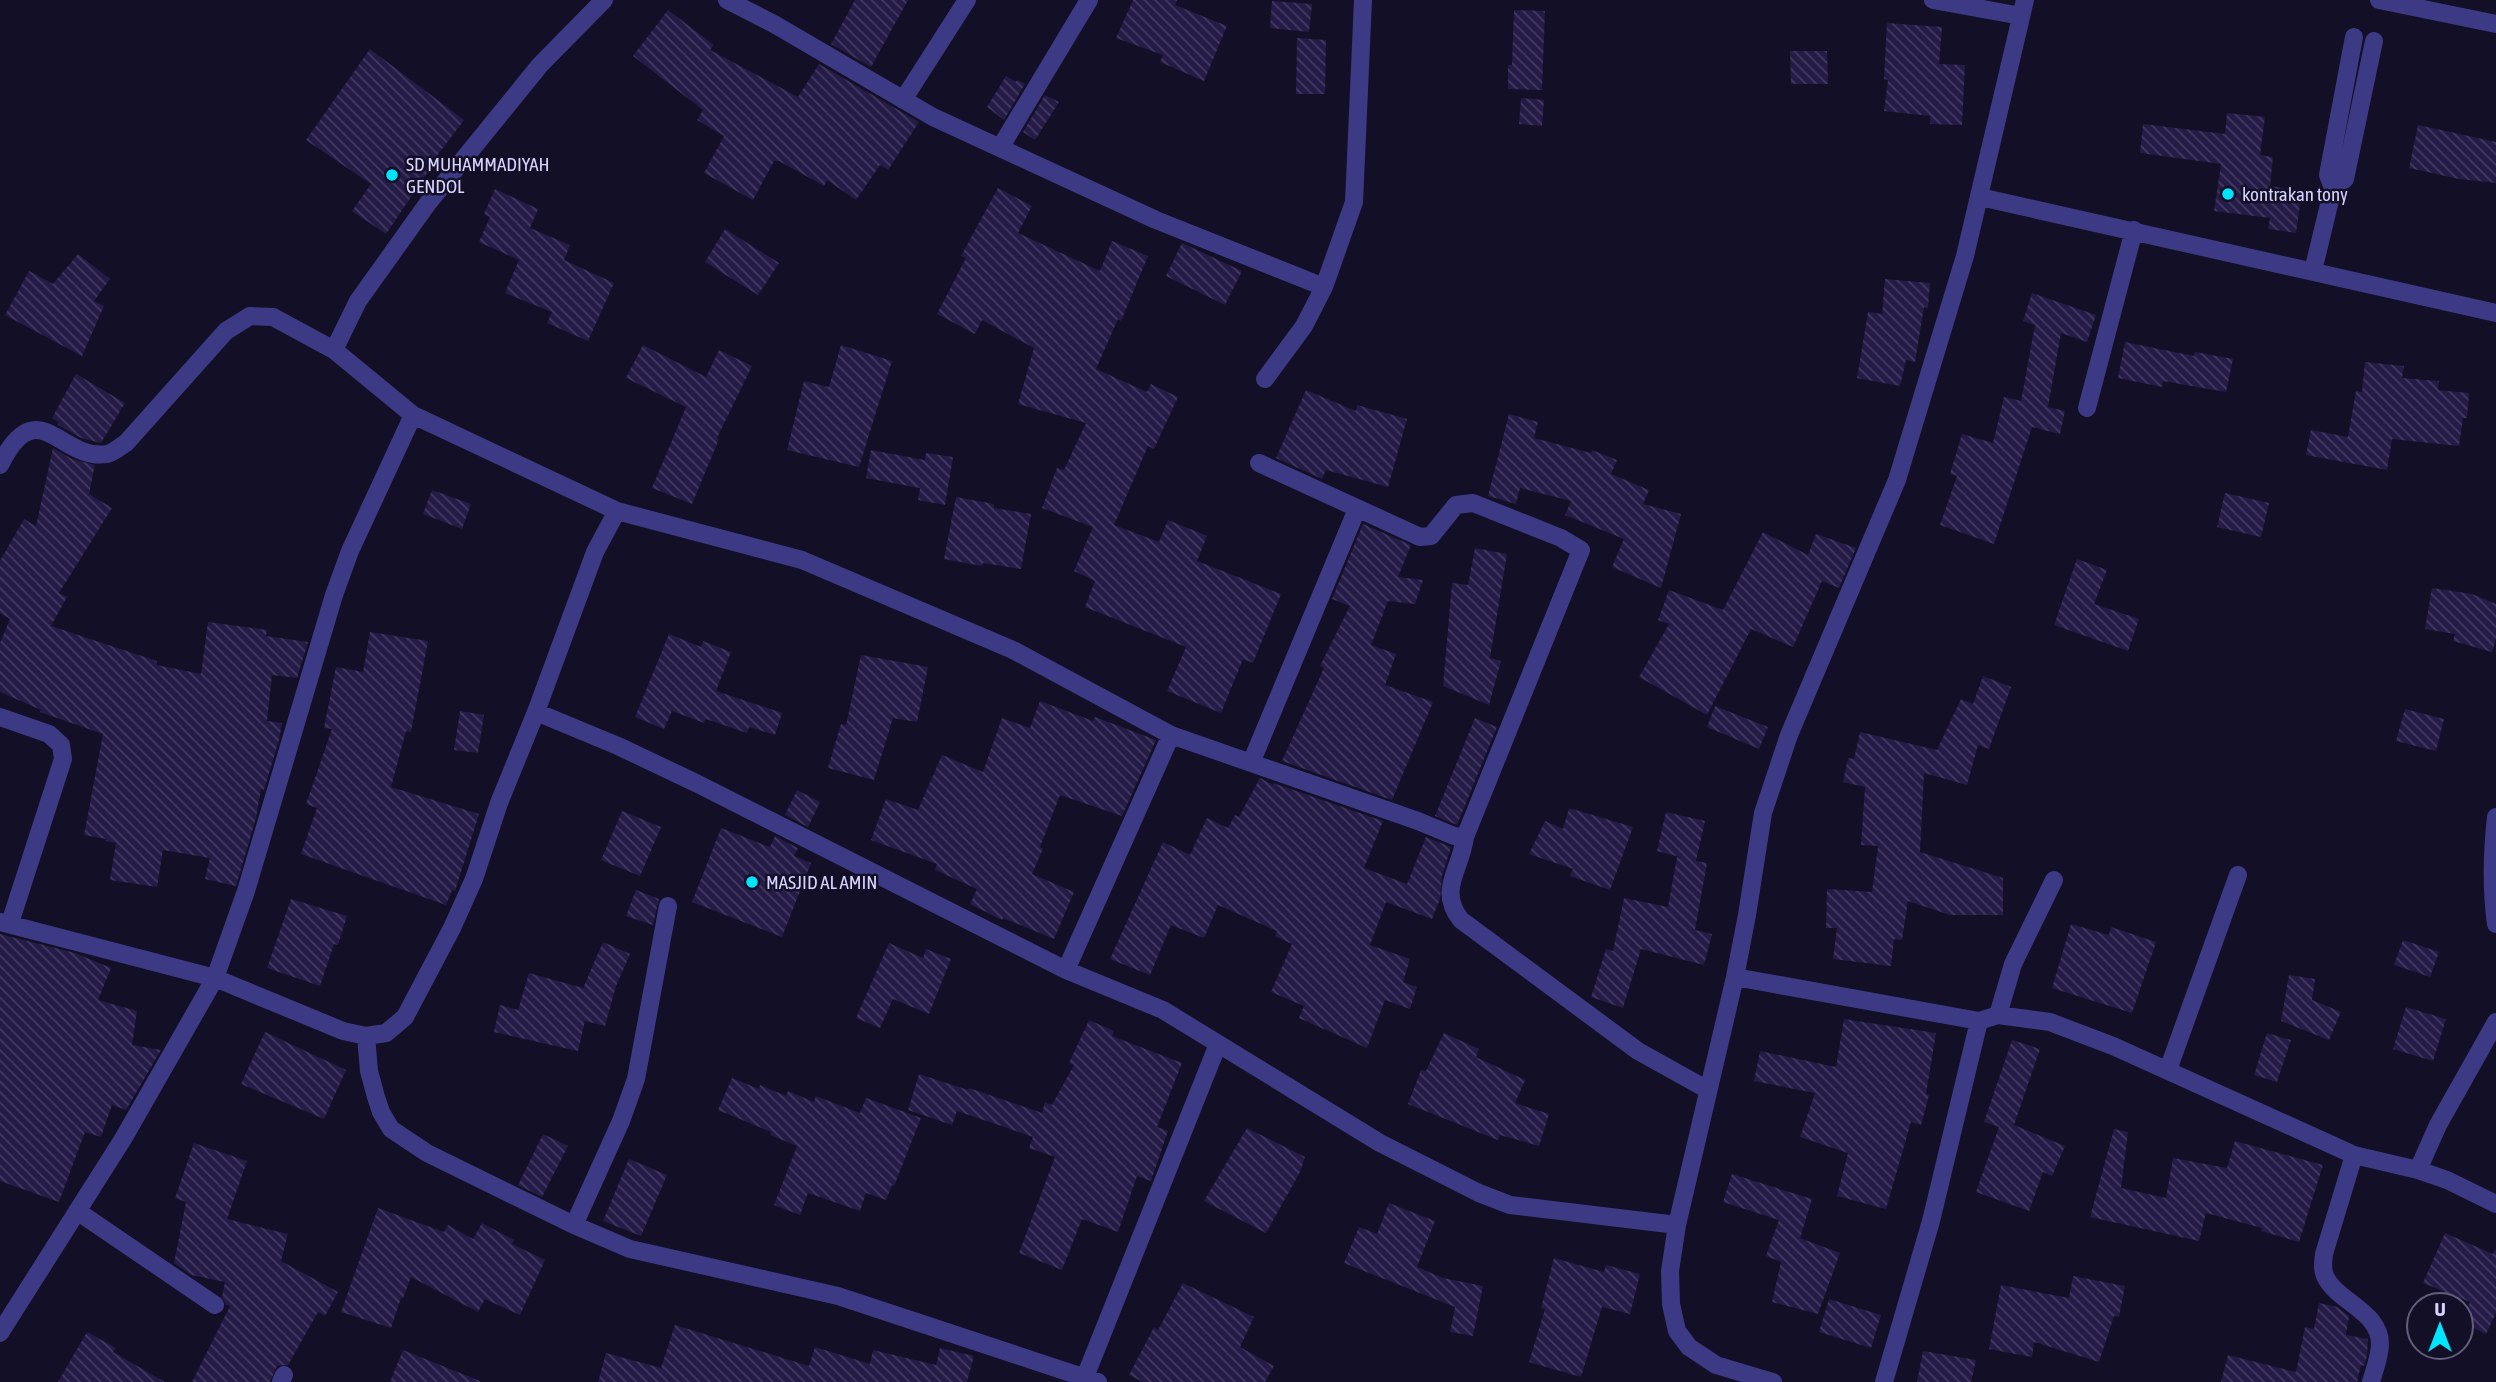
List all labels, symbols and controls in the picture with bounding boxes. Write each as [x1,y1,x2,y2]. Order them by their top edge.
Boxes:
place label: SD MUHAMMADIYAH GENDOL [406,153,550,197]
marker: SD MUHAMMADIYAH GENDOL [384,167,400,183]
place label: kontrakan tony [2242,183,2348,205]
marker: kontrakan tony [2220,186,2236,202]
place label: MASJID AL AMIN [766,871,878,893]
marker: MASJID AL AMIN [744,874,760,890]
north arrow [2405,1291,2475,1361]
text: U [2434,1298,2446,1320]

